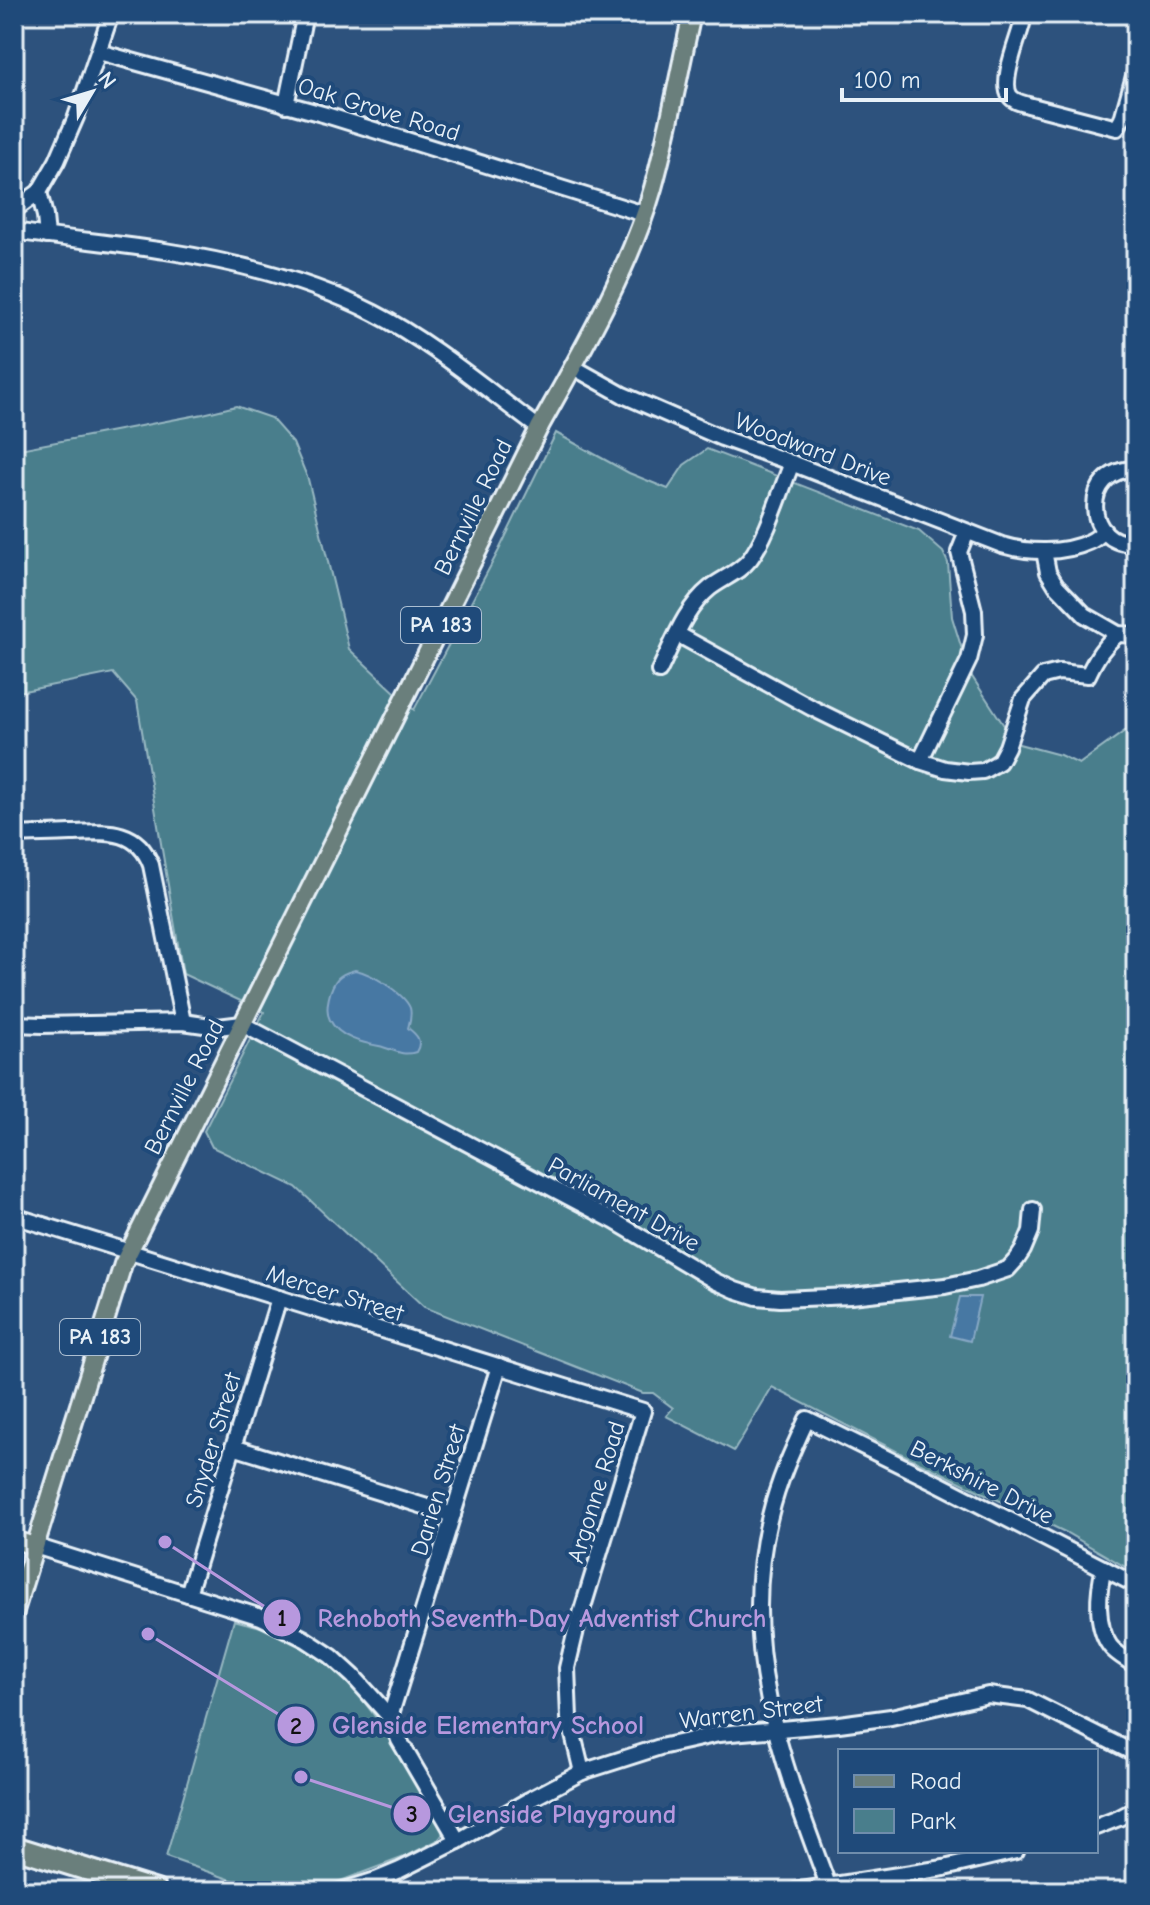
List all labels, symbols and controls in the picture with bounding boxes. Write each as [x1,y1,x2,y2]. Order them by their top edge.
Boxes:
north arrow [52,52,132,132]
scale bar [842,52,1006,102]
text: 100 m [854,66,921,94]
text: N [92,67,122,94]
street label: Oak Grove Road [295,71,463,147]
street label: Woodward Drive [731,406,895,492]
street label: Bernville Road [428,435,518,579]
road number: PA 183 [401,607,481,643]
street label: Bernville Road [138,1015,230,1159]
street label: Parliament Drive [543,1151,705,1257]
street label: Mercer Street [263,1259,408,1328]
road number: PA 183 [60,1319,140,1355]
street label: Snyder Street [179,1368,247,1511]
street label: Argonne Road [561,1418,631,1566]
street label: Darien Street [405,1420,472,1559]
street label: Berkshire Drive [906,1434,1058,1530]
callout: Rehoboth Seventh-Day Adventist Church [262,1593,783,1643]
text: 1 [277,1604,287,1632]
text: Rehoboth Seventh-Day Adventist Church [317,1604,767,1634]
street label: Warren Street [678,1689,825,1735]
callout: Glenside Elementary School [276,1700,660,1750]
text: Glenside Elementary School [332,1711,644,1741]
text: 2 [290,1712,302,1740]
legend [838,1749,1098,1853]
text: Road [910,1767,962,1795]
callout: Glenside Playground [392,1789,693,1839]
text: 3 [406,1800,418,1828]
text: Glenside Playground [448,1800,676,1830]
text: Park [910,1807,956,1835]

